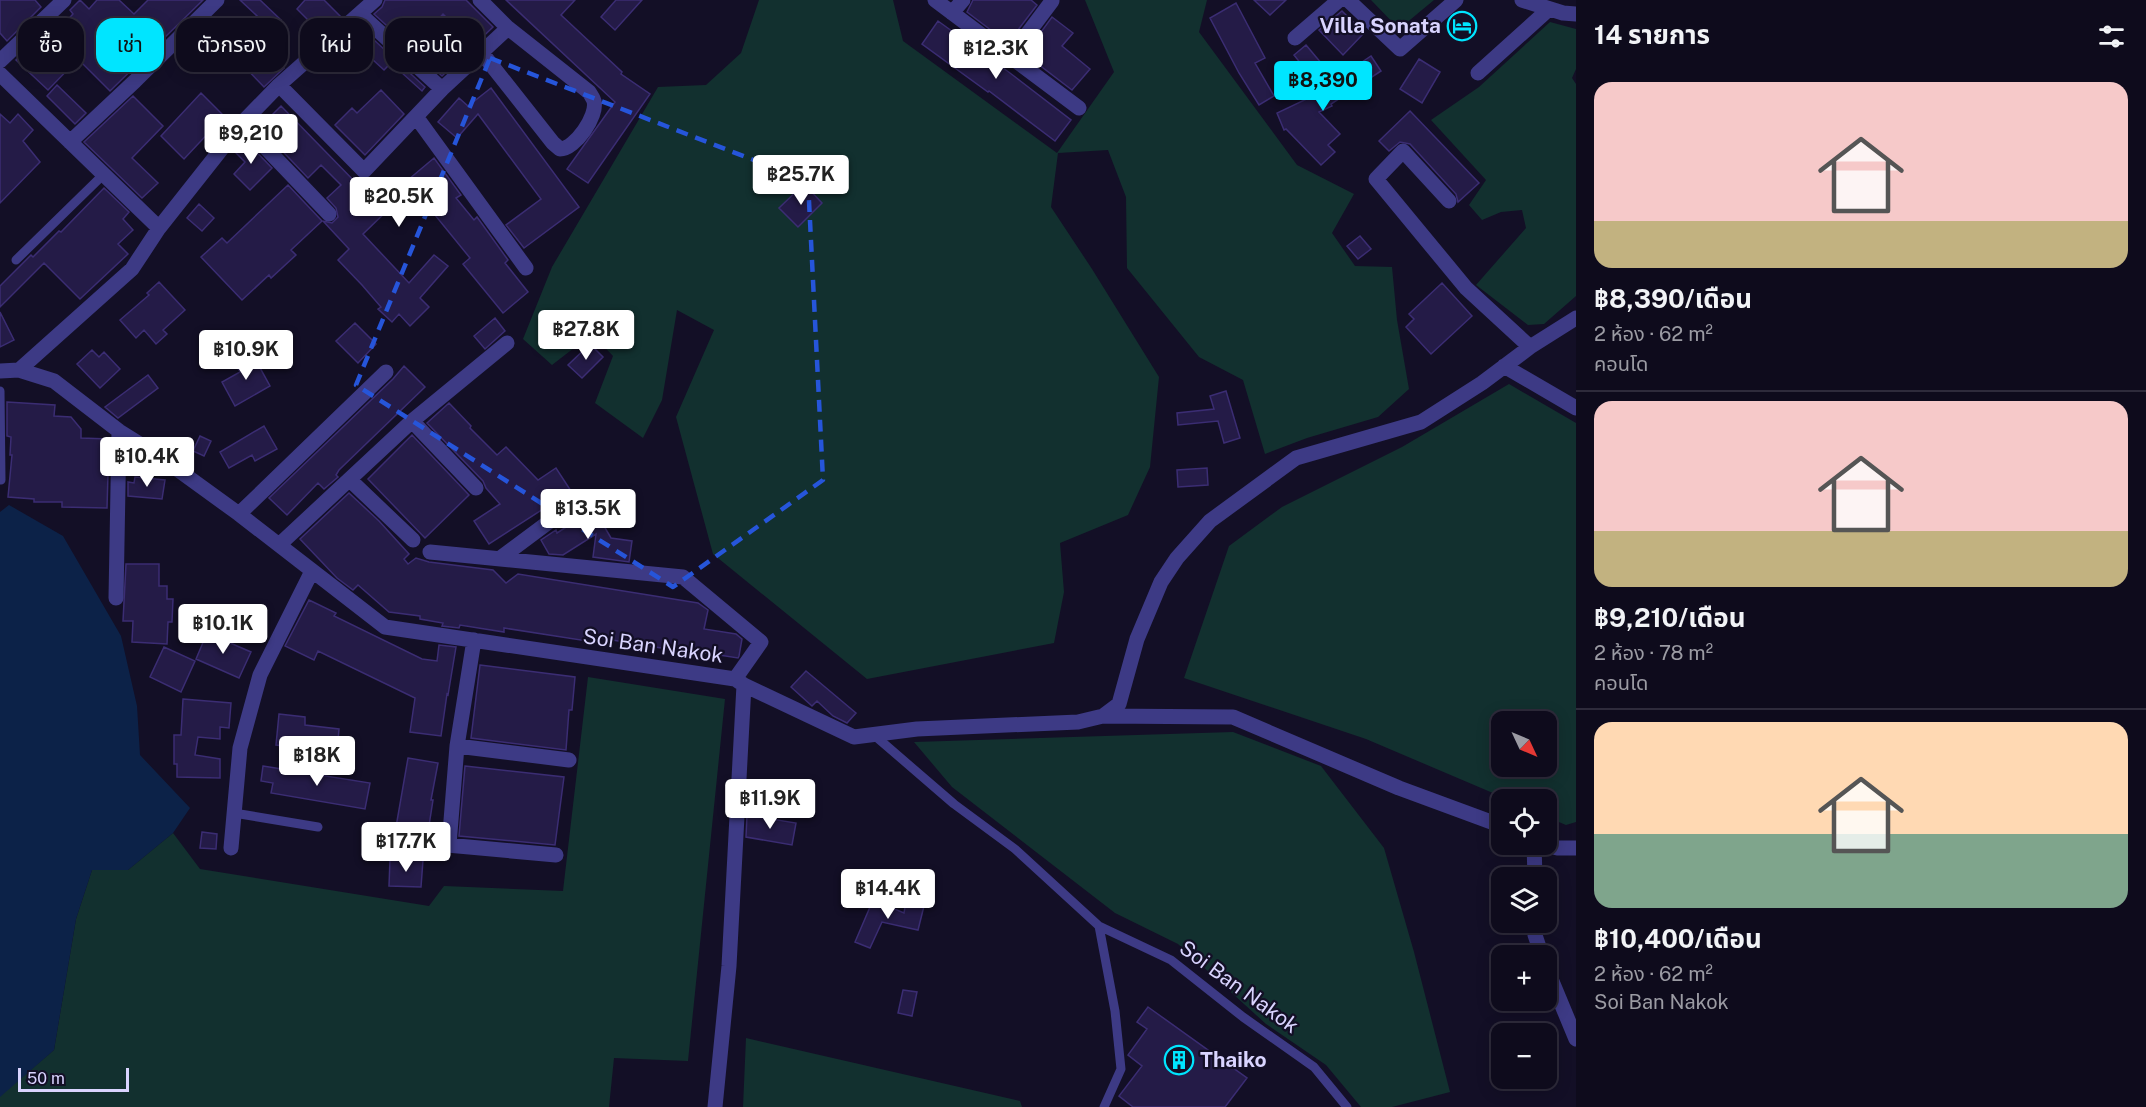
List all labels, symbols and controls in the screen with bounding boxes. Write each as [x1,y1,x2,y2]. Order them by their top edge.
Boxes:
hotel icon: Villa Sonata [1446,10,1478,42]
place label: Villa Sonata [1320,13,1441,38]
chip: ซื้อ [18,18,84,72]
chip: เช่า [96,18,164,72]
chip: ตัวกรอง [176,18,288,72]
chip: ใหม่ [300,18,373,72]
chip: คอนโด [385,18,484,72]
text: 14 รายการ [1594,19,1710,50]
icon: filters [2095,20,2128,53]
pin: ฿12.3K [947,29,1045,80]
text: ฿12.3K [963,36,1029,60]
pin: ฿8,390 [1274,61,1372,112]
text: ฿8,390 [1288,68,1358,92]
pin: ฿9,210 [202,114,300,165]
text: ฿9,210 [219,121,283,145]
icon: home [1807,121,1915,229]
pin: ฿25.7K [752,155,850,206]
text: ฿25.7K [767,162,835,186]
pin: ฿20.5K [350,177,448,228]
text: ฿20.5K [364,184,434,208]
text: ฿8,390/เดือน [1594,283,1752,314]
pin: ฿27.8K [537,310,635,361]
text: ฿27.8K [552,317,620,341]
text: 2 ห้อง · 62 m² [1594,322,1713,346]
pin: ฿10.9K [197,330,295,381]
text: ฿10.9K [213,337,279,361]
text: คอนโด [1594,352,1648,376]
pin: ฿10.4K [98,437,196,488]
icon: home [1807,440,1915,548]
text: ฿10.4K [114,444,180,468]
pin: ฿13.5K [539,489,637,540]
text: ฿13.5K [555,496,621,520]
text: ฿9,210/เดือน [1594,602,1746,633]
pin: ฿10.1K [174,604,272,655]
text: ฿10.1K [192,611,254,635]
street label: Soi Ban Nakok [581,623,725,668]
text: 2 ห้อง · 78 m² [1594,641,1713,665]
text: คอนโด [1594,671,1648,695]
north arrow [1491,711,1557,777]
map controls [1491,711,1557,1089]
pin: ฿18K [281,736,353,787]
text: ฿18K [293,743,341,767]
icon: home [1807,761,1915,869]
pin: ฿11.9K [721,779,819,830]
text: ฿11.9K [739,786,801,810]
button: locate [1491,789,1557,855]
pin: ฿17.7K [357,822,455,873]
text: ฿17.7K [375,829,437,853]
button: layers [1491,867,1557,933]
pin: ฿14.4K [839,869,937,920]
text: ฿14.4K [855,876,921,900]
text: ฿10,400/เดือน [1594,923,1762,954]
street label: Soi Ban Nakok [1175,935,1304,1038]
button: + [1491,945,1557,1011]
text: 2 ห้อง · 62 m² [1594,962,1713,986]
text: Soi Ban Nakok [1594,990,1729,1014]
button: − [1491,1023,1557,1089]
building icon: Thaiko [1163,1044,1195,1076]
place label: Thaiko [1200,1047,1267,1072]
scale bar [18,1065,129,1092]
text: 50 m [27,1069,65,1088]

